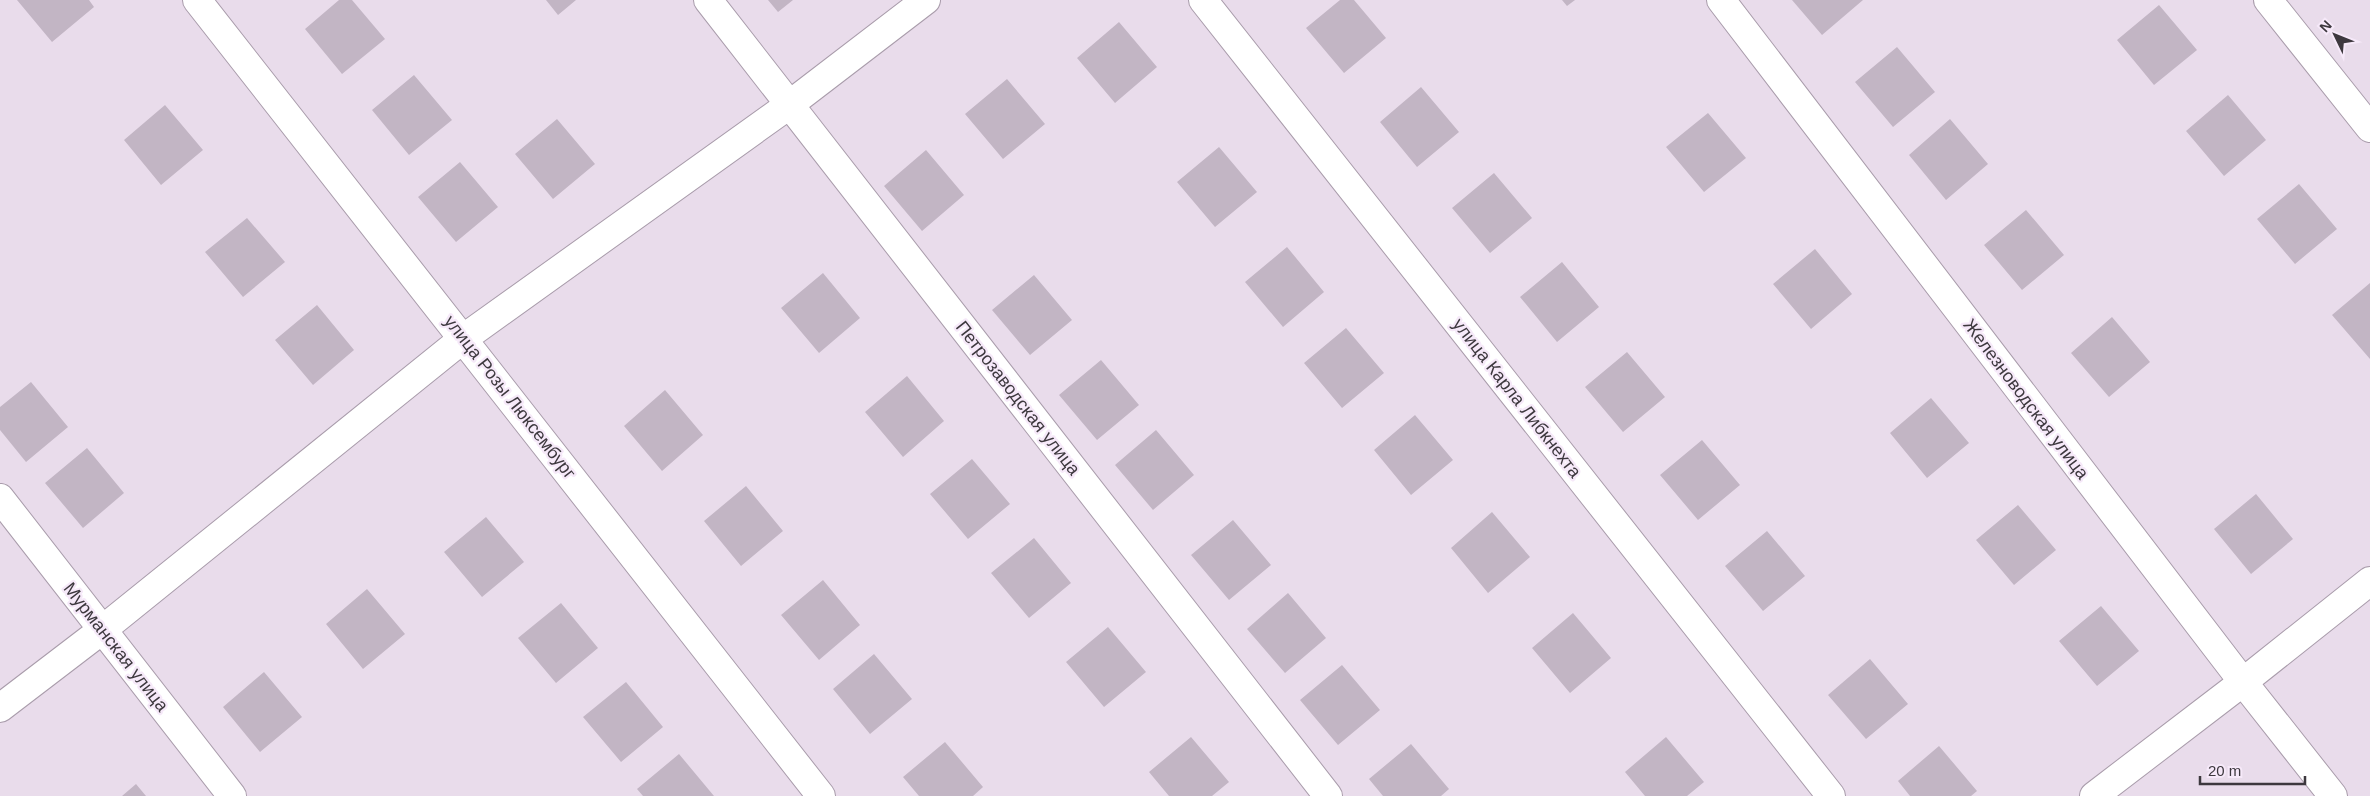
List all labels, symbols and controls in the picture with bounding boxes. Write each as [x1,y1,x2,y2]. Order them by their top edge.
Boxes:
north arrow [2310,10,2360,60]
text: N [2316,17,2335,35]
street label: улица Розы Люксембург [440,311,580,483]
street label: улица Карла Либкнехта [1449,314,1586,482]
street label: Железноводская улица [1959,315,2093,484]
street label: Петрозаводская улица [952,317,1085,480]
street label: Мурманская улица [60,579,173,716]
scale bar [2200,754,2305,786]
text: 20 m [2208,762,2241,779]

